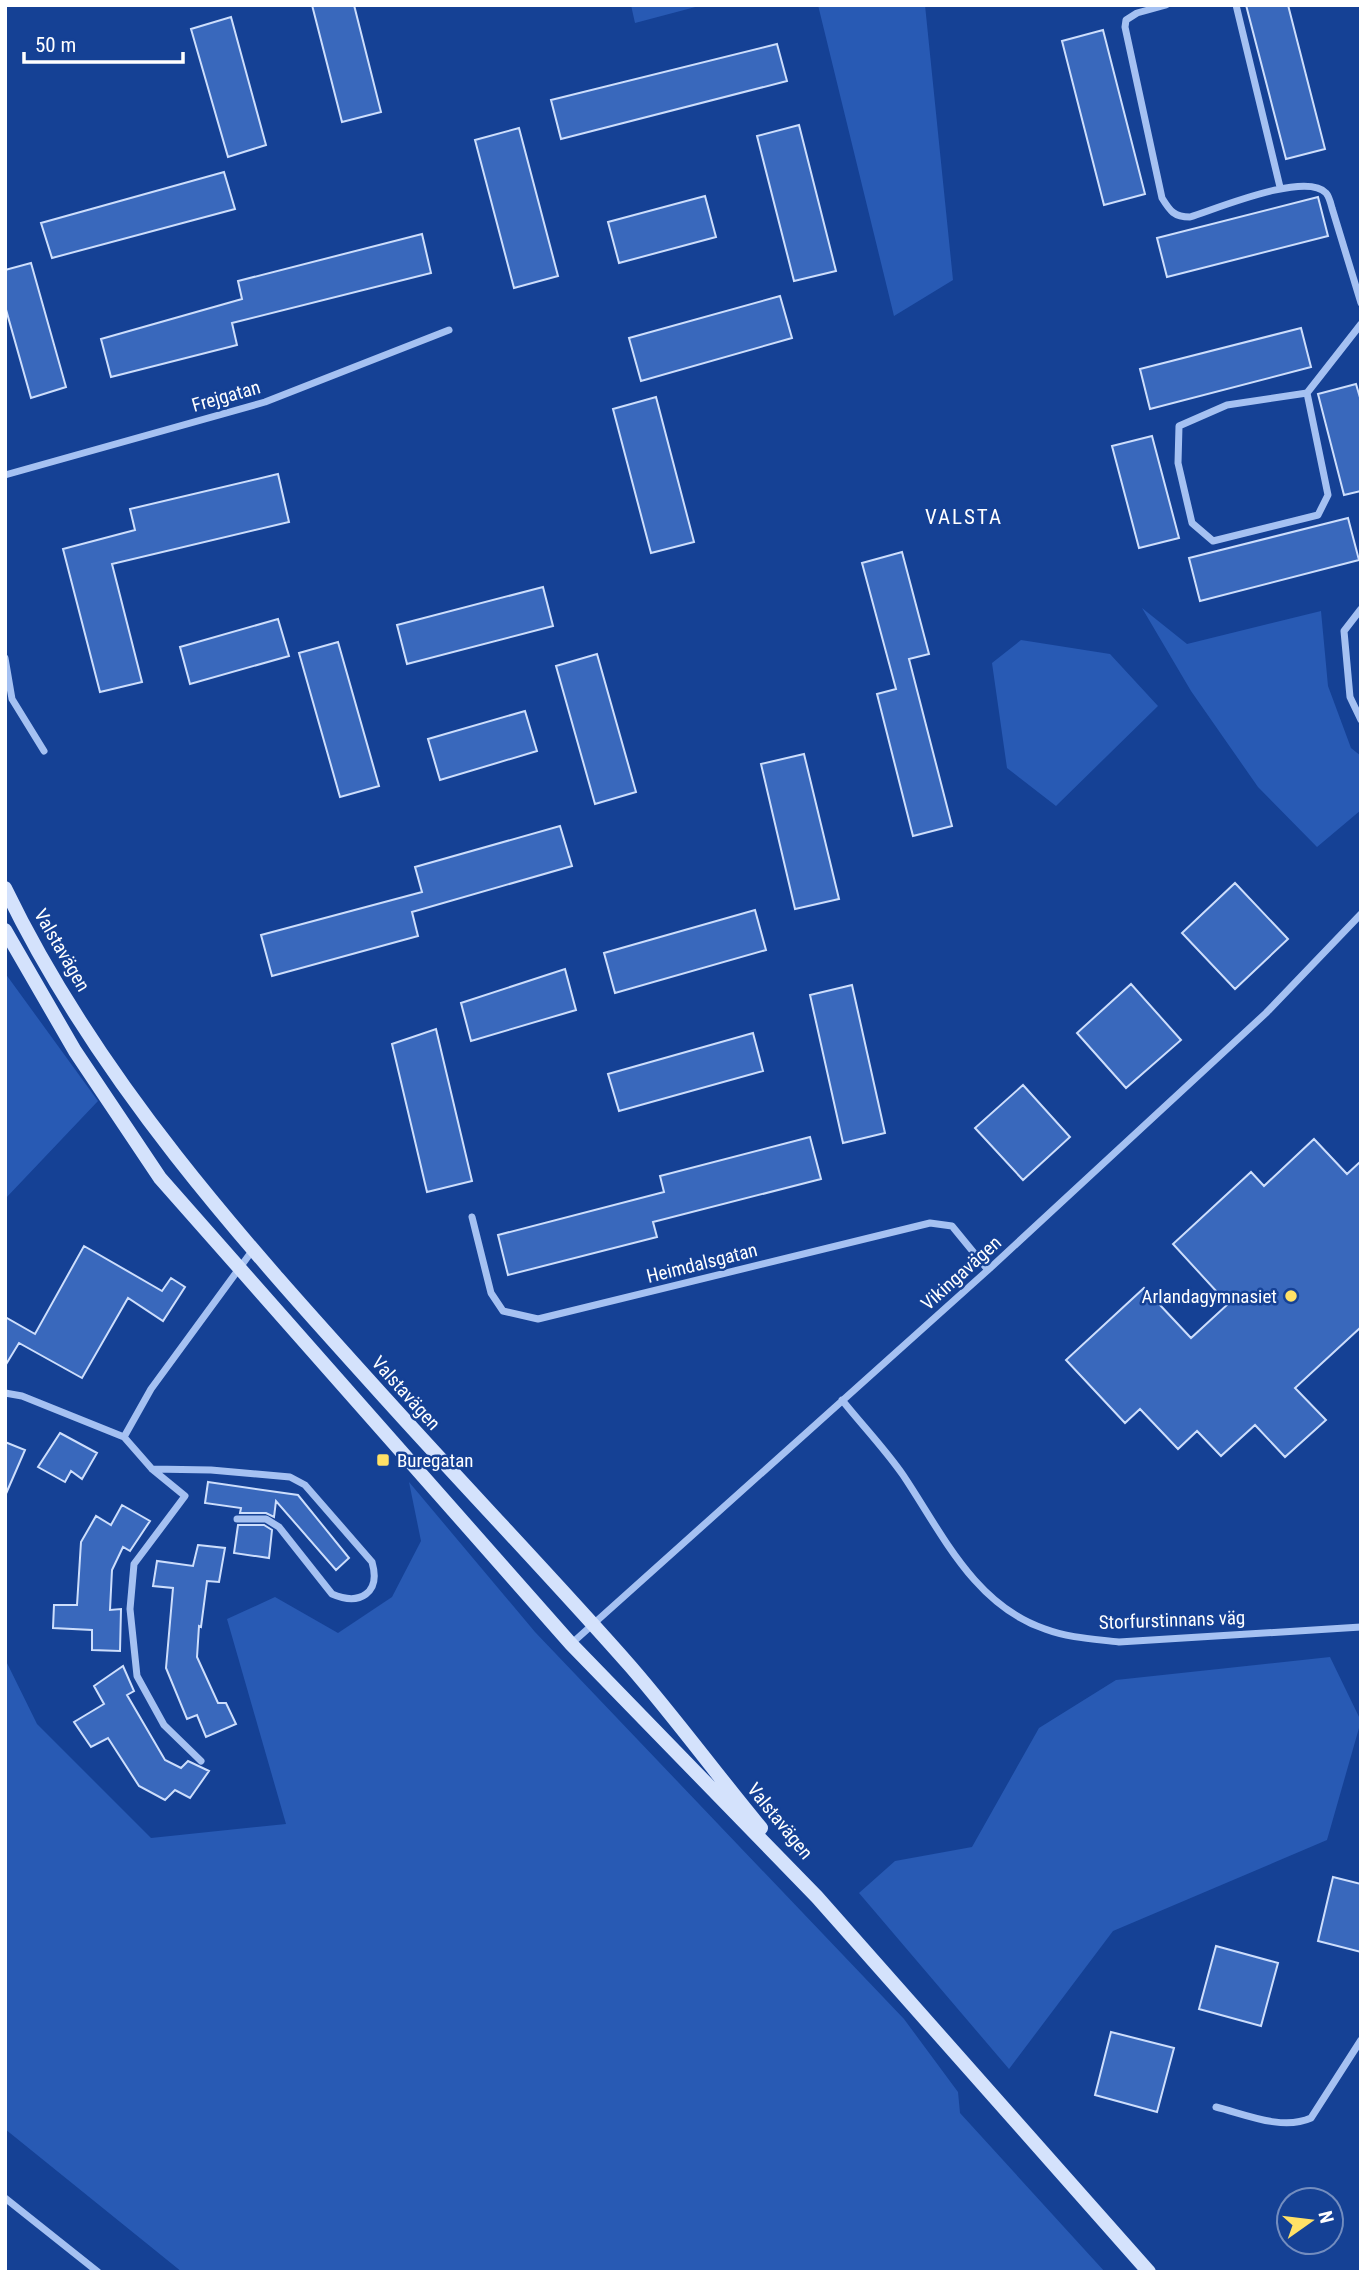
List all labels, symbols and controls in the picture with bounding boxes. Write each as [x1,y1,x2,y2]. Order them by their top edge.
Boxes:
scale bar [24,21,184,65]
text: 50 m [35,33,76,57]
street label: Frejgatan [189,375,263,417]
district label: VALSTA [925,505,1003,529]
street label: Valstavägen [29,905,95,995]
street label: Vikingavägen [916,1231,1006,1315]
street label: Heimdalsgatan [644,1238,760,1288]
place label: Arlandagymnasiet [1142,1285,1277,1308]
marker: Arlandagymnasiet [1283,1288,1299,1304]
street label: Valstavägen [367,1351,445,1435]
place label: Buregatan [397,1449,473,1472]
marker: Buregatan [375,1452,391,1468]
street label: Storfurstinnans väg [1098,1606,1246,1634]
street label: Valstavägen [742,1778,818,1864]
north arrow [1275,2186,1345,2256]
text: N [1313,2209,1339,2225]

